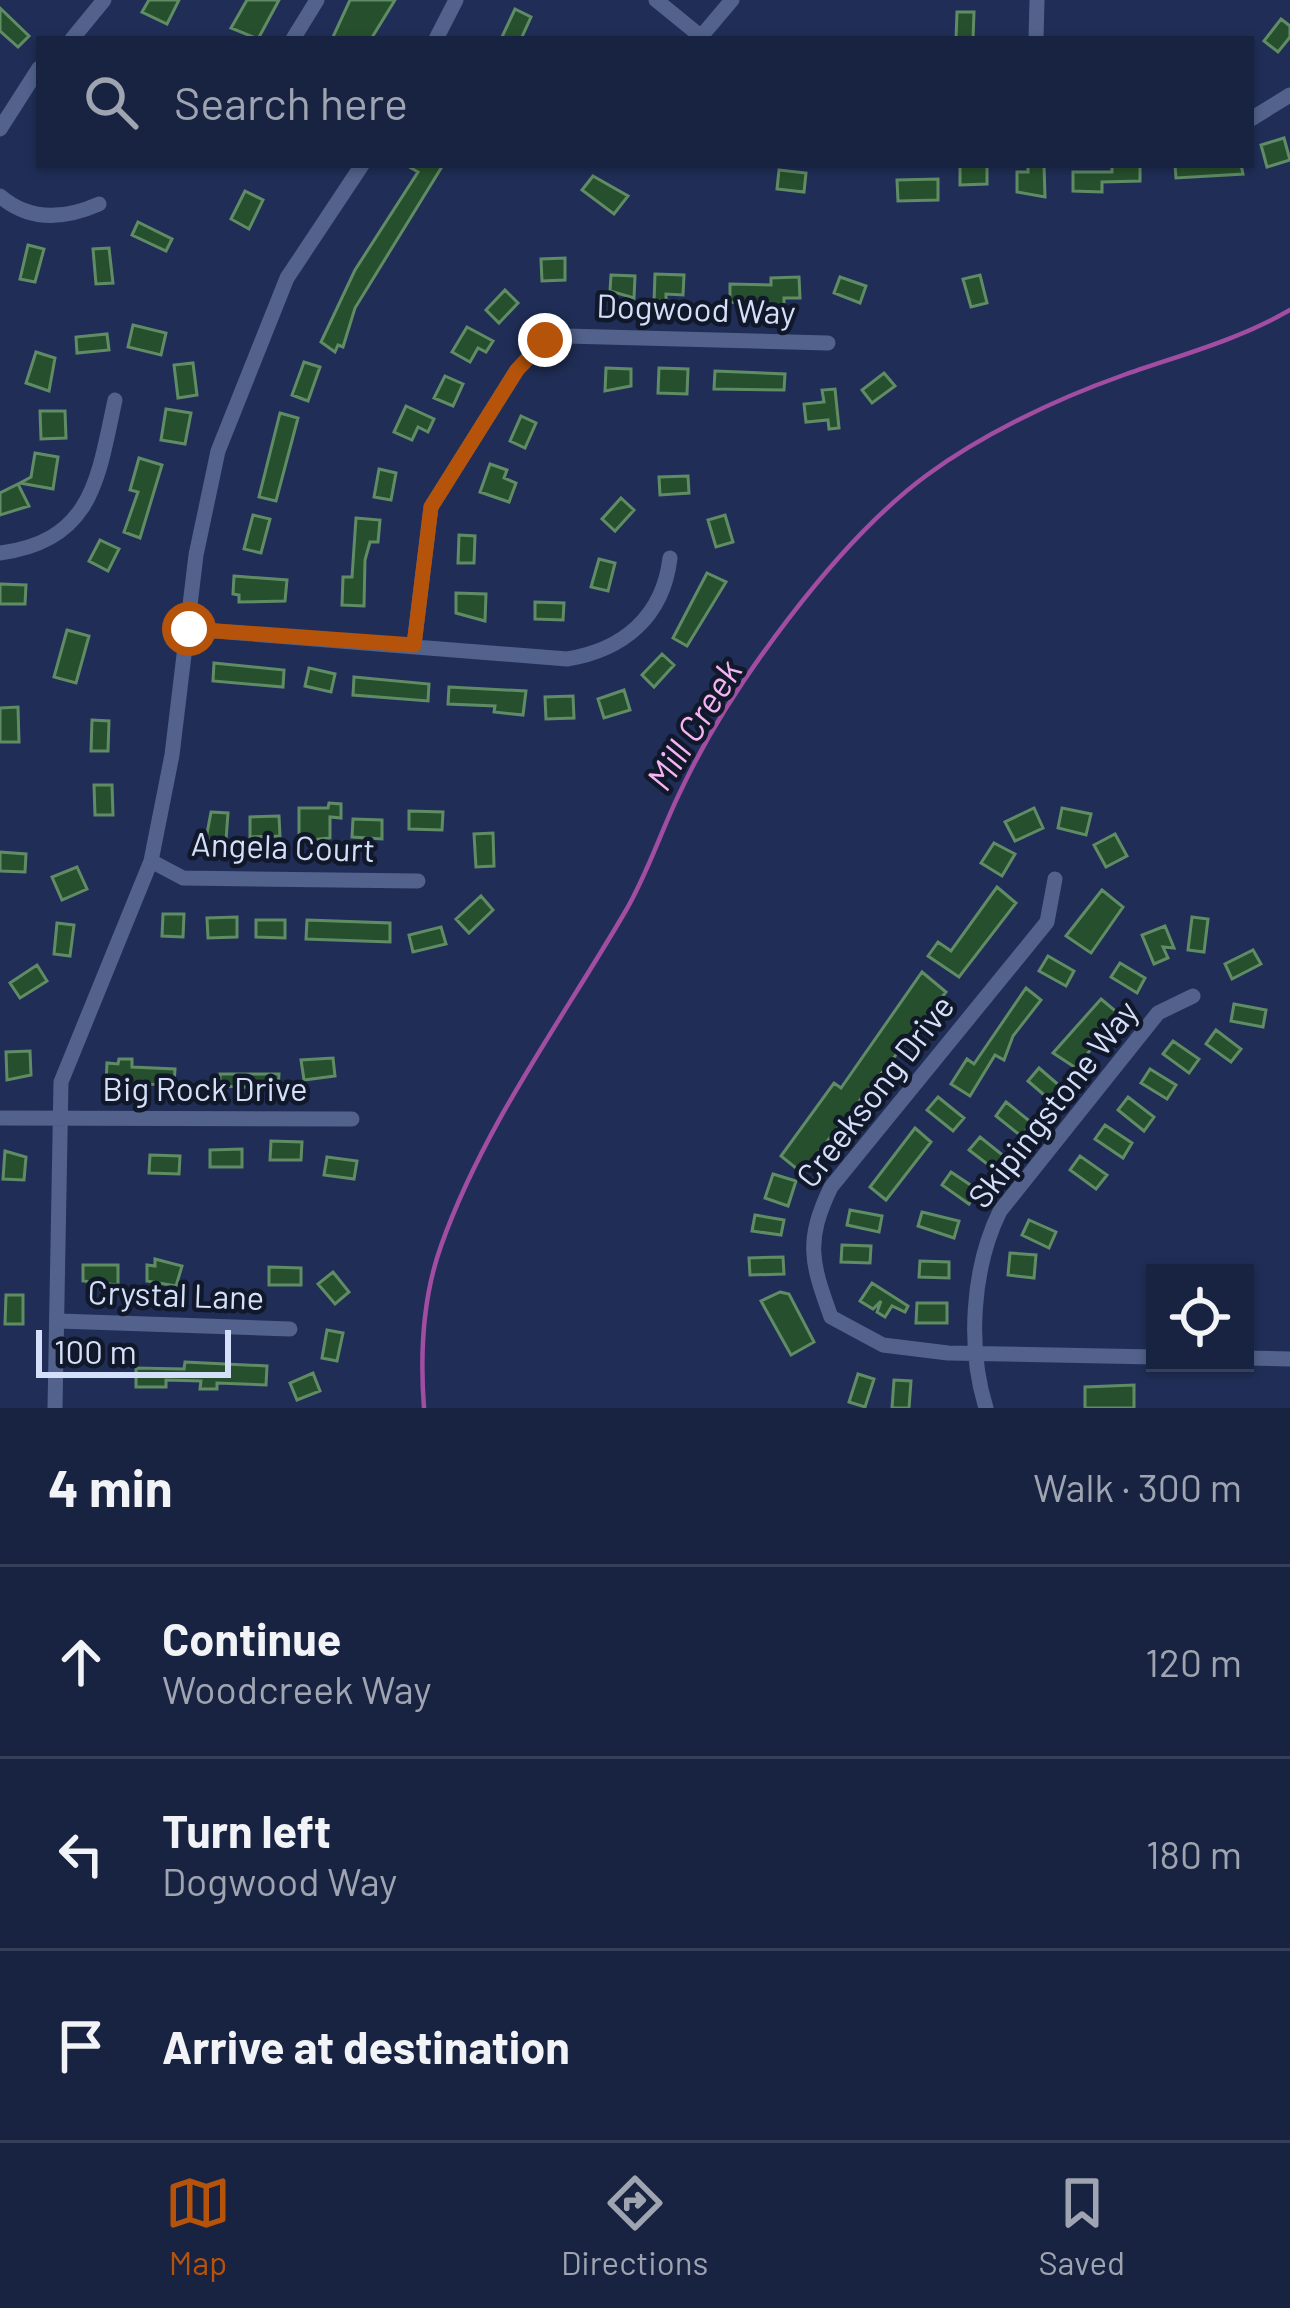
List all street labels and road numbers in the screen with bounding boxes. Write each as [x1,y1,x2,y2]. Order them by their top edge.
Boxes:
street label: Dogwood Way [596,285,796,331]
street label: Angela Court [190,823,376,869]
street label: Creeksong Drive [787,986,962,1194]
street label: Skipingstone Way [959,992,1146,1215]
street label: Big Rock Drive [102,1068,308,1108]
street label: Crystal Lane [87,1271,265,1317]

